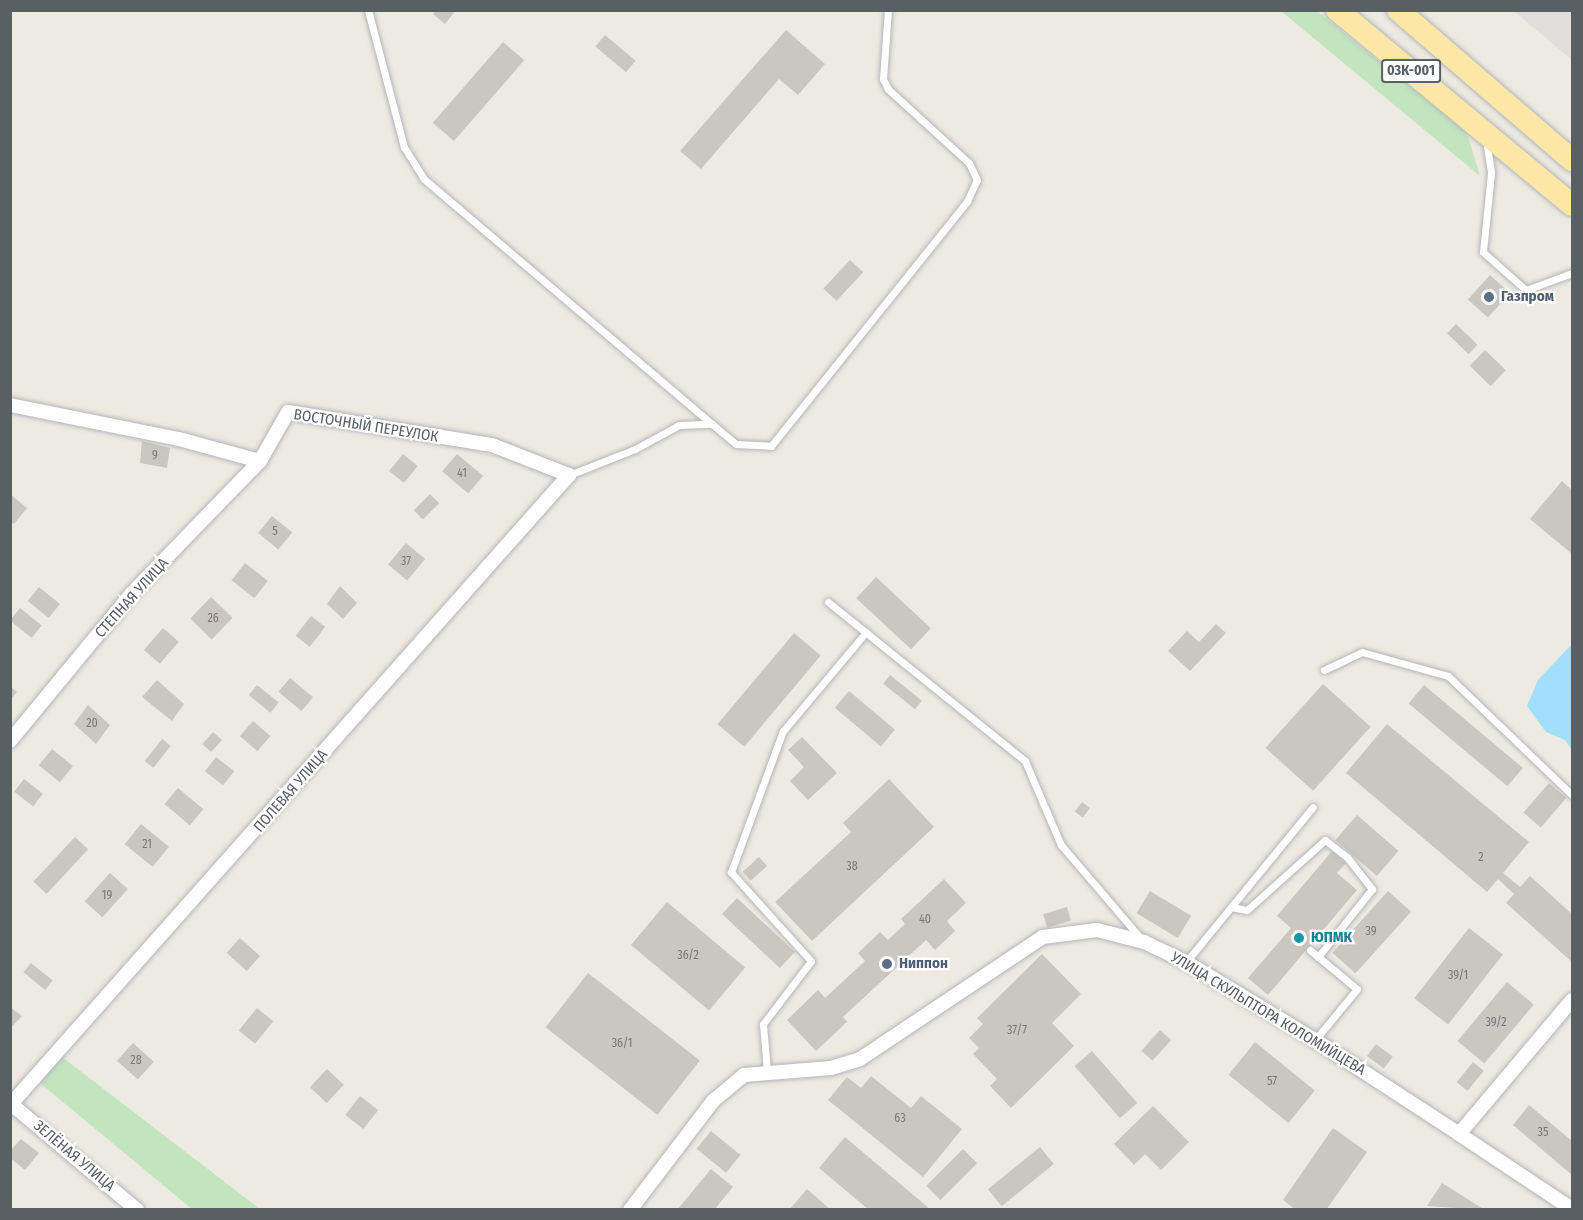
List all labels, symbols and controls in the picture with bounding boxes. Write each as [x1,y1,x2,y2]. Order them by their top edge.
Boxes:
road number: 03К-001 [1381,60,1441,82]
place label: Газпром [1501,288,1554,306]
marker: Газпром [1482,290,1496,304]
street label: ВОСТОЧНЫЙ ПЕРЕУЛОК [292,406,440,446]
house number: 9 [152,449,158,463]
house number: 41 [457,467,467,481]
house number: 5 [272,525,278,539]
street label: СТЕПНАЯ УЛИЦА [92,554,172,642]
house number: 37 [401,555,411,569]
house number: 26 [207,612,219,626]
house number: 20 [86,717,98,731]
street label: ПОЛЕВАЯ УЛИЦА [250,746,332,836]
house number: 21 [142,838,152,852]
house number: 2 [1478,851,1484,865]
house number: 38 [846,860,858,874]
house number: 19 [102,889,112,903]
house number: 40 [919,913,931,927]
house number: 39 [1365,925,1377,939]
place label: ЮПМК [1311,929,1352,947]
marker: ЮПМК [1292,931,1306,945]
house number: 36/2 [677,949,699,963]
street label: УЛИЦА СКУЛЬПТОРА КОЛОМИЙЦЕВА [1167,949,1369,1079]
place label: Ниппон [899,955,948,973]
marker: Ниппон [880,957,894,971]
house number: 39/1 [1448,969,1468,983]
house number: 39/2 [1485,1016,1507,1030]
house number: 37/7 [1007,1024,1027,1038]
house number: 36/1 [612,1037,632,1051]
house number: 28 [130,1054,142,1068]
house number: 57 [1267,1075,1277,1089]
house number: 63 [894,1112,906,1126]
street label: ЗЕЛЁНАЯ УЛИЦА [30,1117,118,1195]
house number: 35 [1538,1126,1548,1140]

